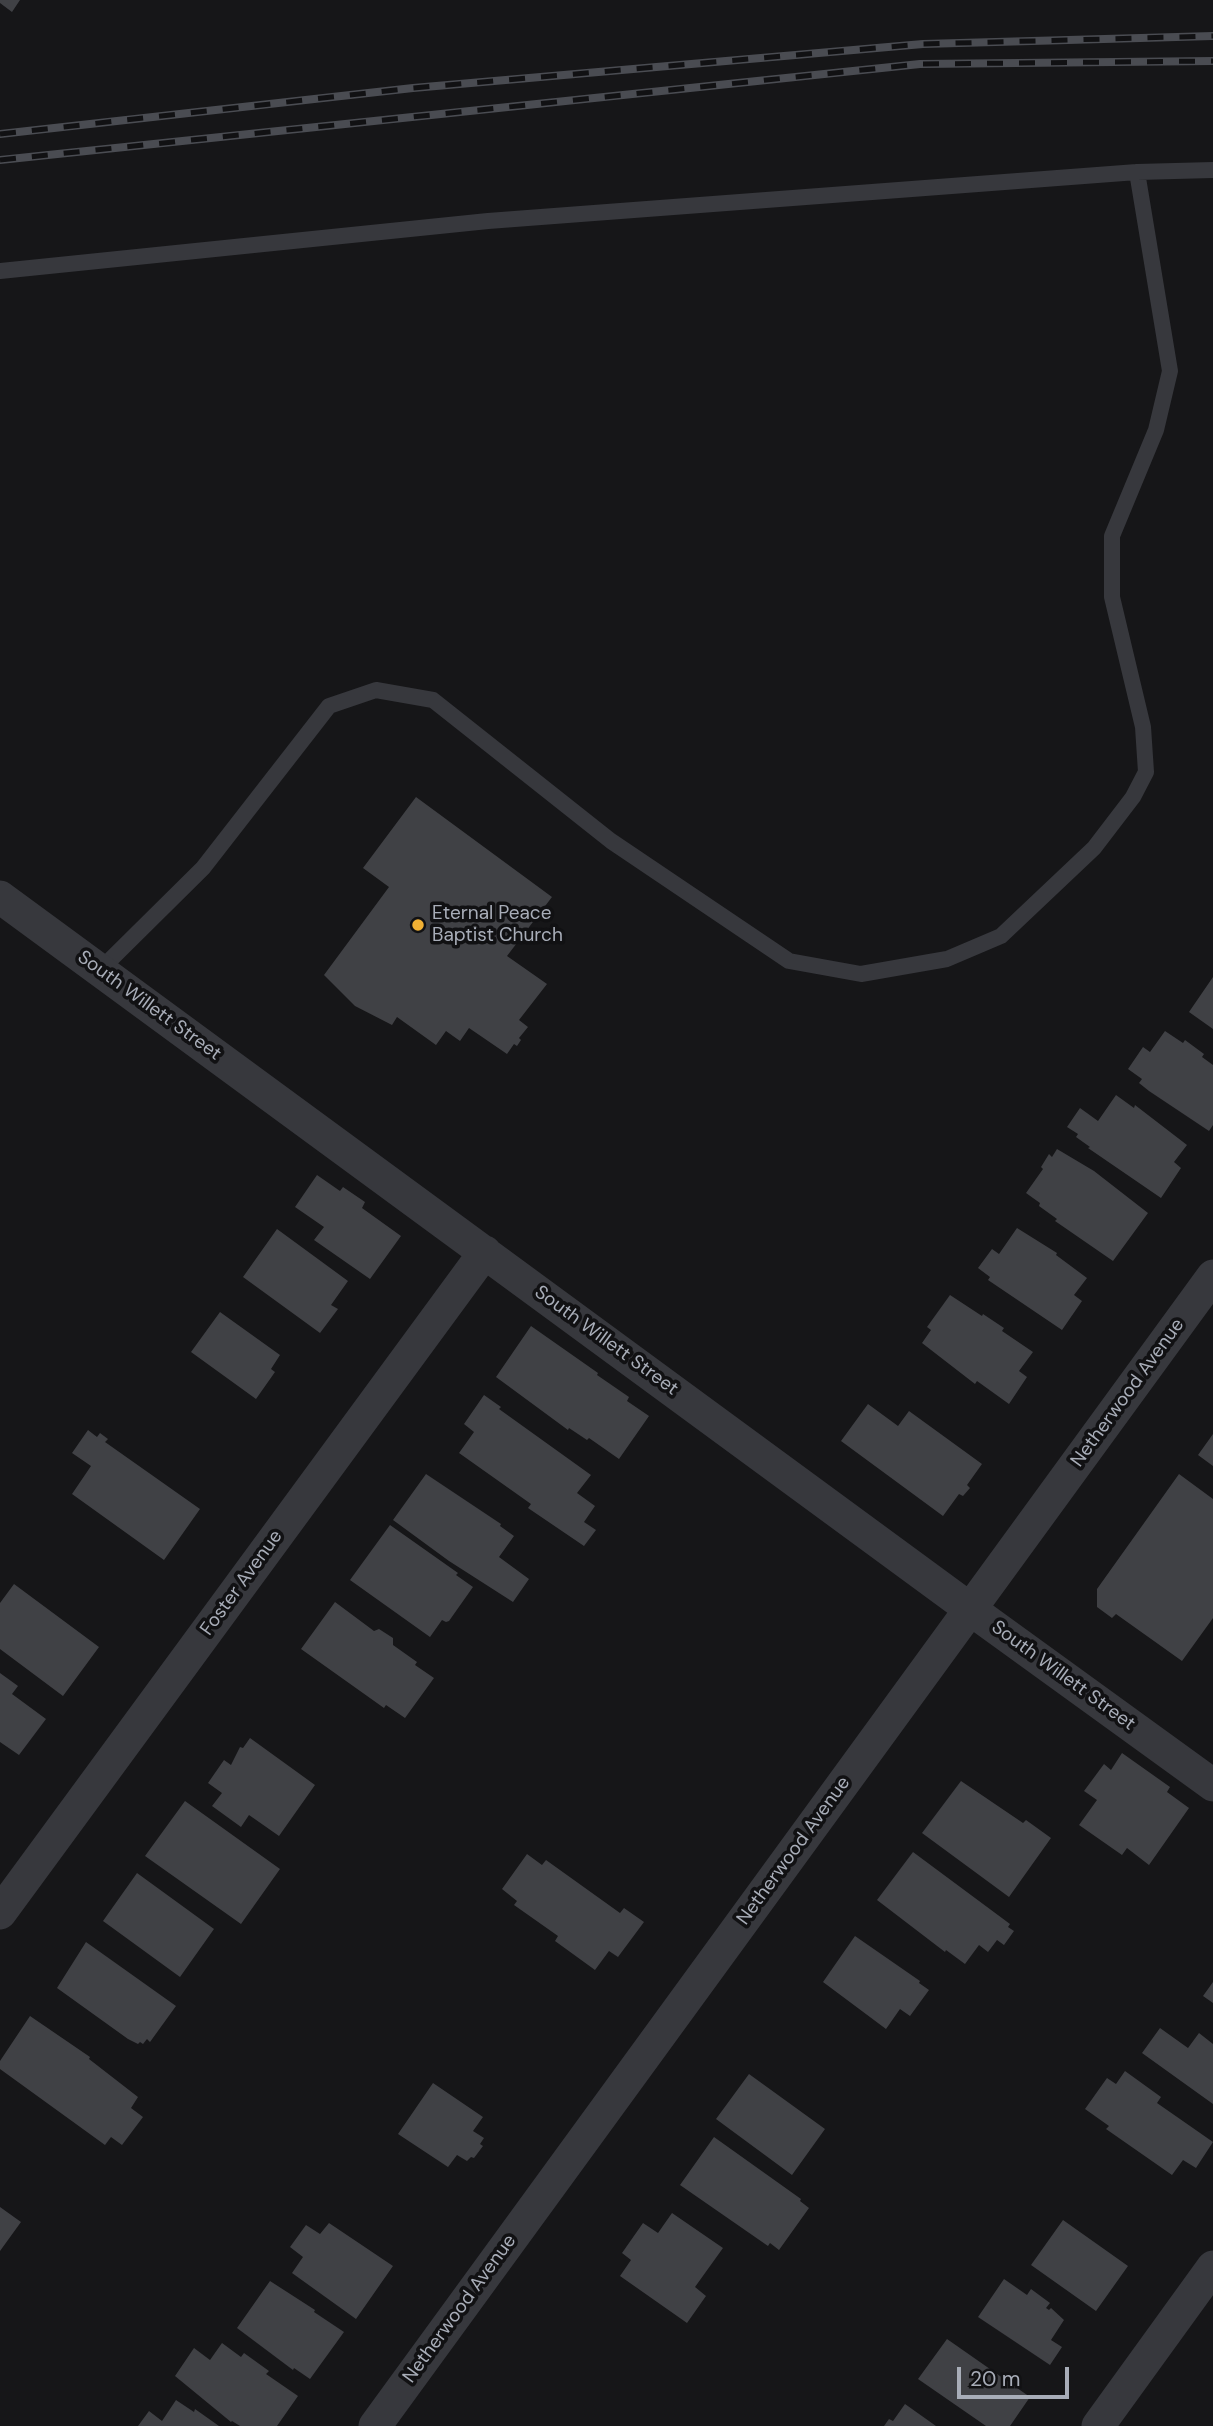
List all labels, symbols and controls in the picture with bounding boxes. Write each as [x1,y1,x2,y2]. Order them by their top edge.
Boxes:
place label: Eternal Peace Baptist Church [432,903,563,947]
marker: Eternal Peace Baptist Church [410,917,426,933]
street label: South Willett Street [73,946,225,1066]
street label: South Willett Street [530,1281,682,1401]
street label: Netherwood Avenue [1066,1314,1190,1472]
street label: Foster Avenue [196,1526,288,1640]
street label: South Willett Street [987,1616,1139,1736]
street label: Netherwood Avenue [732,1772,856,1930]
street label: Netherwood Avenue [398,2230,522,2388]
scale bar [961,2352,1073,2396]
text: 20 m [970,2365,1021,2393]

